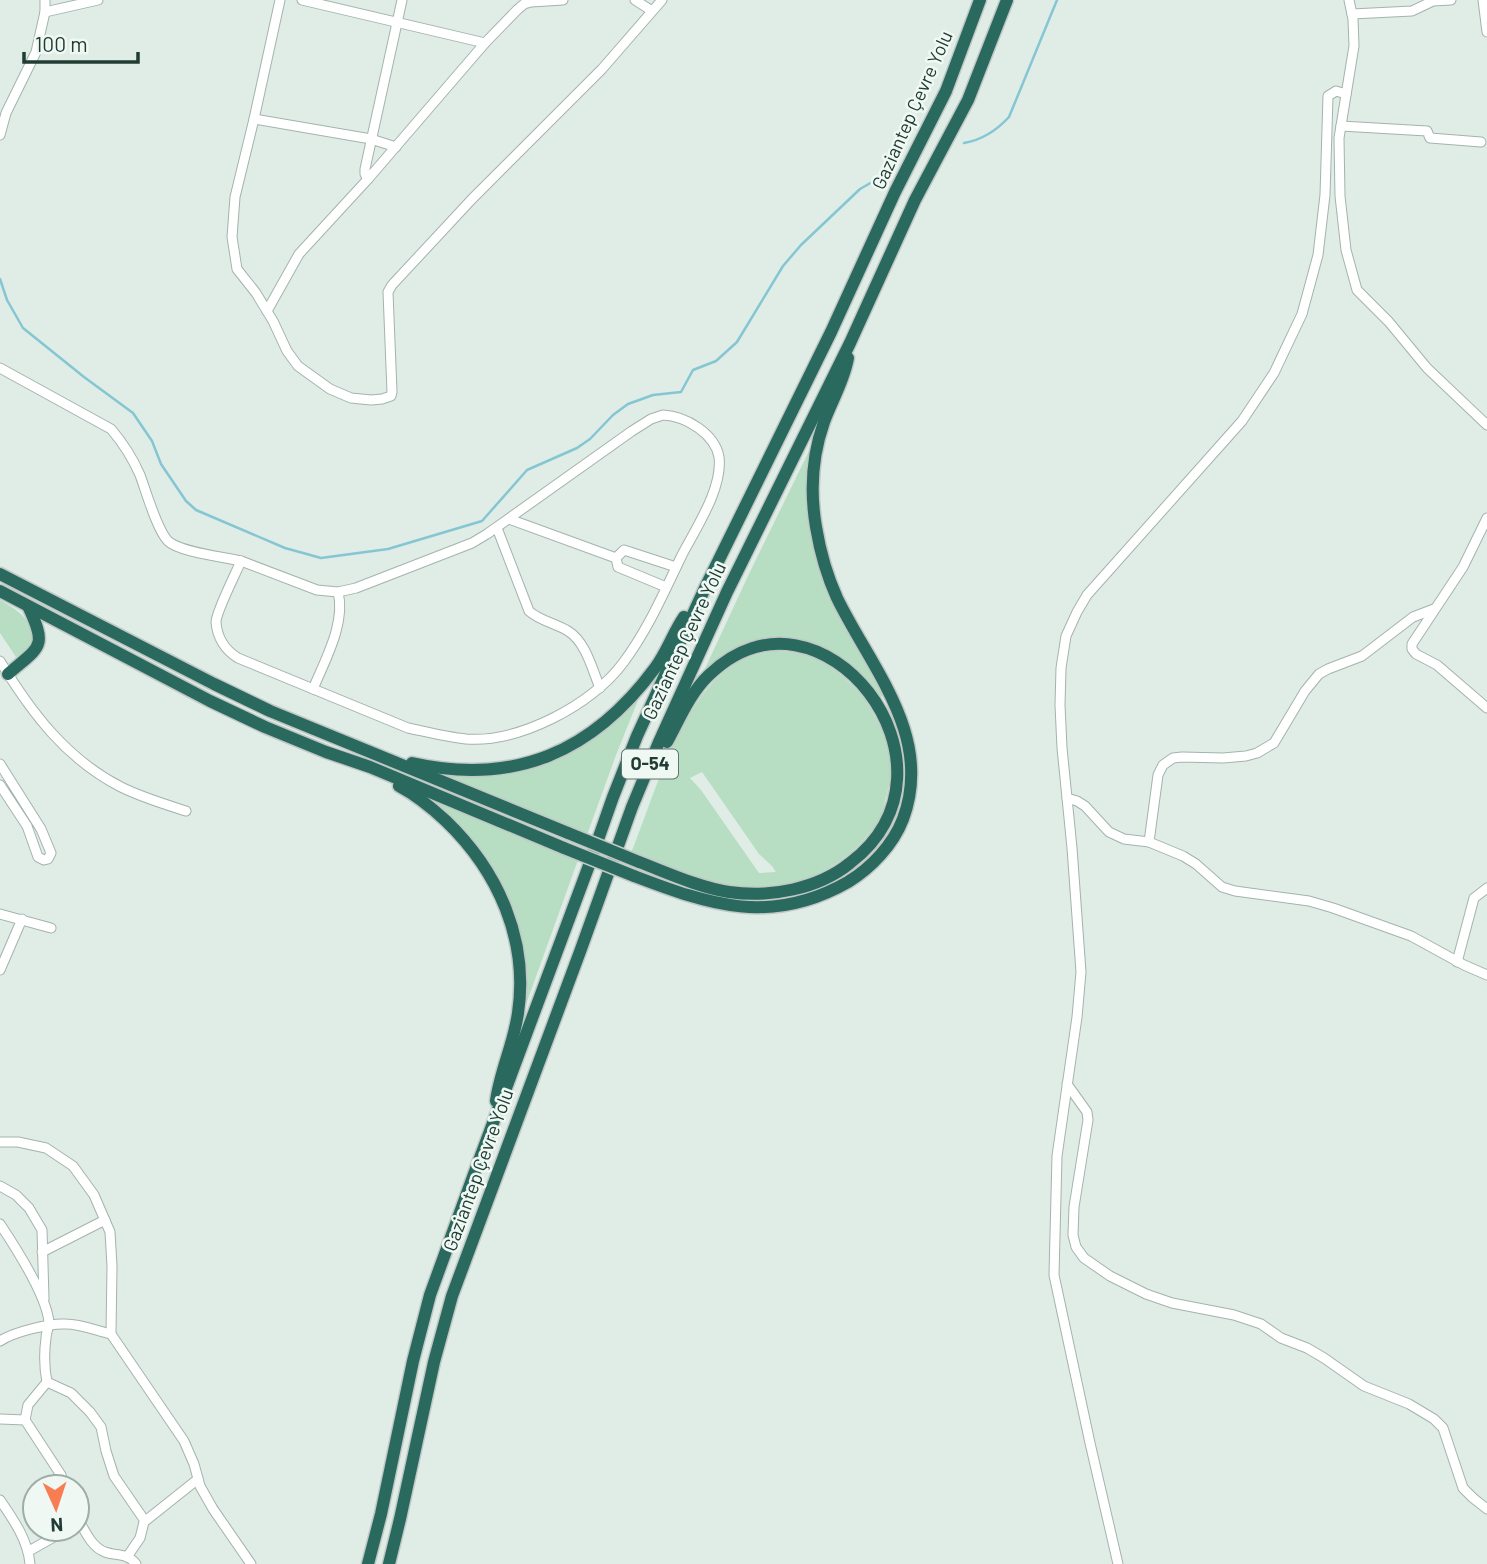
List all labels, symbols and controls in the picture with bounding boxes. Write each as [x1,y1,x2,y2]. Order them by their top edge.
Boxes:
scale bar [24,21,138,65]
street label: Gaziantep Çevre Yolu [866,27,957,193]
text: 100 m [35,31,88,56]
street label: Gaziantep Çevre Yolu [637,558,730,723]
road number: O-54 [622,750,678,778]
street label: Gaziantep Çevre Yolu [437,1085,518,1254]
north arrow [21,1473,91,1543]
text: N [50,1514,64,1537]

